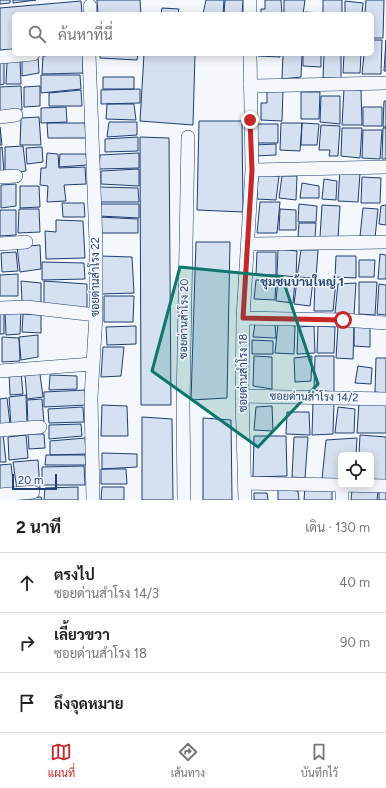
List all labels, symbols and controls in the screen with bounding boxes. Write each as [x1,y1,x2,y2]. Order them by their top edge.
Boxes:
search box [12,12,374,56]
icon: search [26,23,48,45]
text: ค้นหาที่นี่ [58,26,113,44]
route end [241,111,259,129]
street label: ซอยด่านสำโรง 22 [87,237,102,317]
district label: ชุมชนบ้านใหญ่ 1 [260,274,344,290]
street label: ซอยด่านสำโรง 20 [175,279,191,359]
route start [334,311,352,329]
street label: ซอยด่านสำโรง 18 [235,333,250,412]
street label: ซอยด่านสำโรง 14/2 [269,388,359,404]
map controls [338,452,374,488]
button: locate [338,452,374,488]
scale bar [12,472,57,491]
text: 20 m [18,474,43,487]
text: 2 นาที [16,517,61,537]
text: เดิน · 130 m [305,520,370,535]
text: ตรงไป [54,566,95,584]
icon: ahead [16,572,38,594]
text: 40 m [339,575,370,590]
text: ซอยด่านสำโรง 14/3 [54,586,159,601]
text: เลี้ยวขวา [54,626,110,644]
icon: right [16,632,38,654]
text: 90 m [340,635,370,650]
text: ซอยด่านสำโรง 18 [54,646,147,661]
icon: arrive [16,692,38,714]
text: ถึงจุดหมาย [54,695,124,713]
tab: แผนที่ [48,741,75,780]
tab: เส้นทาง [171,741,205,780]
tab: บันทึกไว้ [301,741,338,780]

